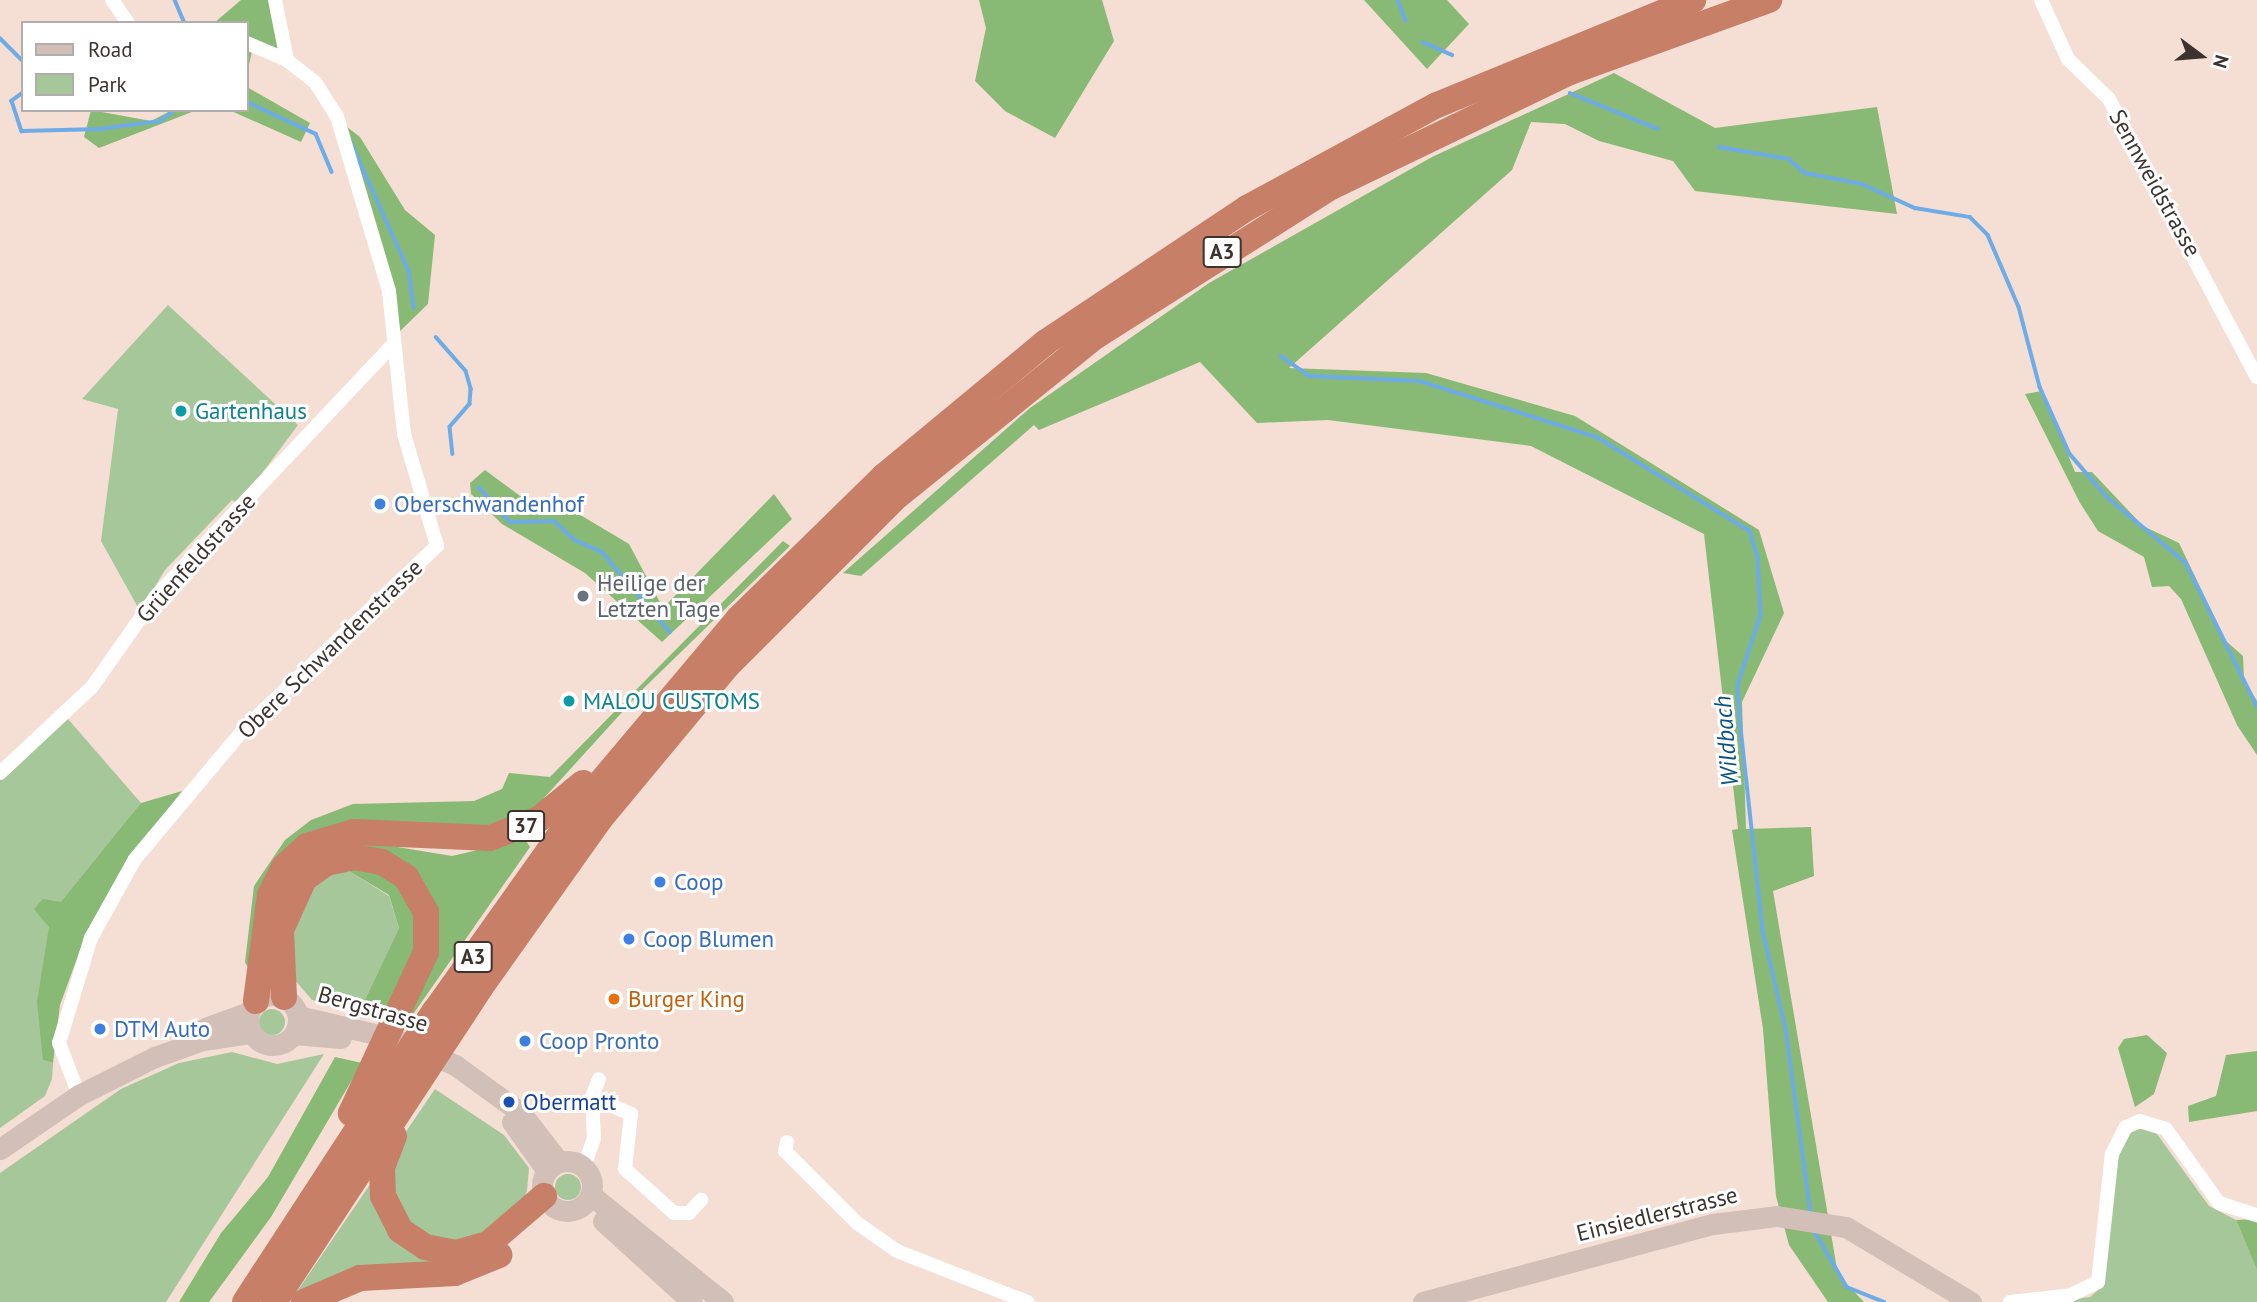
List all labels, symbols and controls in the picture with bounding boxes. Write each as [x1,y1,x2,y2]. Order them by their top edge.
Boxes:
legend [21,21,248,112]
north arrow [2166,21,2236,91]
text: Road [88,36,132,63]
text: N [2208,52,2234,71]
text: Park [88,71,127,98]
street label: Sennweidstrasse [2103,105,2207,261]
road number: A3 [1201,234,1243,270]
place label: Gartenhaus [195,397,307,425]
marker: Gartenhaus [173,403,189,419]
street label: Grüenfeldstrasse [131,488,261,628]
place label: Oberschwandenhof [394,490,584,518]
marker: Oberschwandenhof [372,496,388,512]
street label: Obere Schwandenstrasse [232,554,428,744]
place label: Heilige der Letzten Tage [597,569,721,623]
marker: Heilige der Letzten Tage [575,588,591,604]
place label: MALOU CUSTOMS [583,687,760,715]
marker: MALOU CUSTOMS [561,693,577,709]
water label: Wildbach [1708,695,1744,787]
road number: 37 [507,808,545,844]
place label: Coop [674,868,723,896]
marker: Coop [652,874,668,890]
place label: Coop Blumen [643,925,774,953]
marker: Coop Blumen [621,931,637,947]
road number: A3 [452,940,494,974]
street label: Bergstrasse [315,980,431,1038]
place label: Burger King [628,985,745,1013]
marker: Burger King [606,991,622,1007]
place label: DTM Auto [114,1015,211,1043]
marker: DTM Auto [92,1021,108,1037]
place label: Coop Pronto [539,1027,659,1055]
marker: Coop Pronto [517,1033,533,1049]
place label: Obermatt [523,1088,616,1116]
marker: Obermatt [501,1094,517,1110]
street label: Einsiedlerstrasse [1574,1181,1740,1247]

